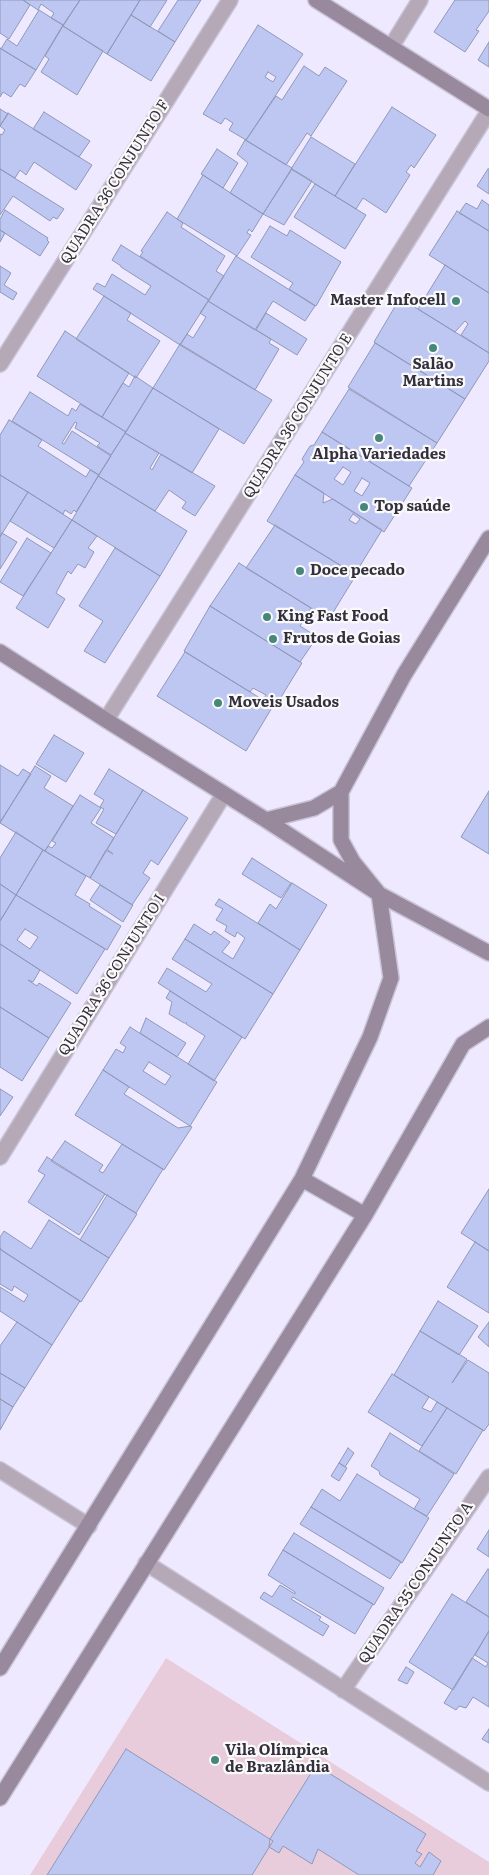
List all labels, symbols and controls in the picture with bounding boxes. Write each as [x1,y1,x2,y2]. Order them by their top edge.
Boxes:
street label: QUADRA 36 CONJUNTO F [57,97,173,267]
place label: Master Infocell [330,292,446,310]
marker: Master Infocell [450,295,462,307]
street label: QUADRA 36 CONJUNTO E [240,330,356,502]
marker: Salão Martins [427,342,439,354]
place label: Salão Martins [402,356,464,391]
marker: Alpha Variedades [373,432,385,444]
place label: Alpha Variedades [312,446,446,464]
place label: Top saúde [374,498,451,516]
marker: Top saúde [358,501,370,513]
place label: Doce pecado [310,562,405,580]
marker: Doce pecado [294,565,306,577]
place label: King Fast Food [277,608,389,626]
marker: King Fast Food [261,611,273,623]
place label: Frutos de Goias [283,630,400,648]
marker: Frutos de Goias [267,633,279,645]
place label: Moveis Usados [228,694,339,712]
marker: Moveis Usados [212,697,224,709]
street label: QUADRA 36 CONJUNTO I [55,891,169,1059]
street label: QUADRA 35 CONJUNTO A [355,1499,477,1667]
place label: Vila Olímpica de Brazlândia [225,1742,330,1777]
marker: Vila Olímpica de Brazlândia [209,1754,221,1766]

